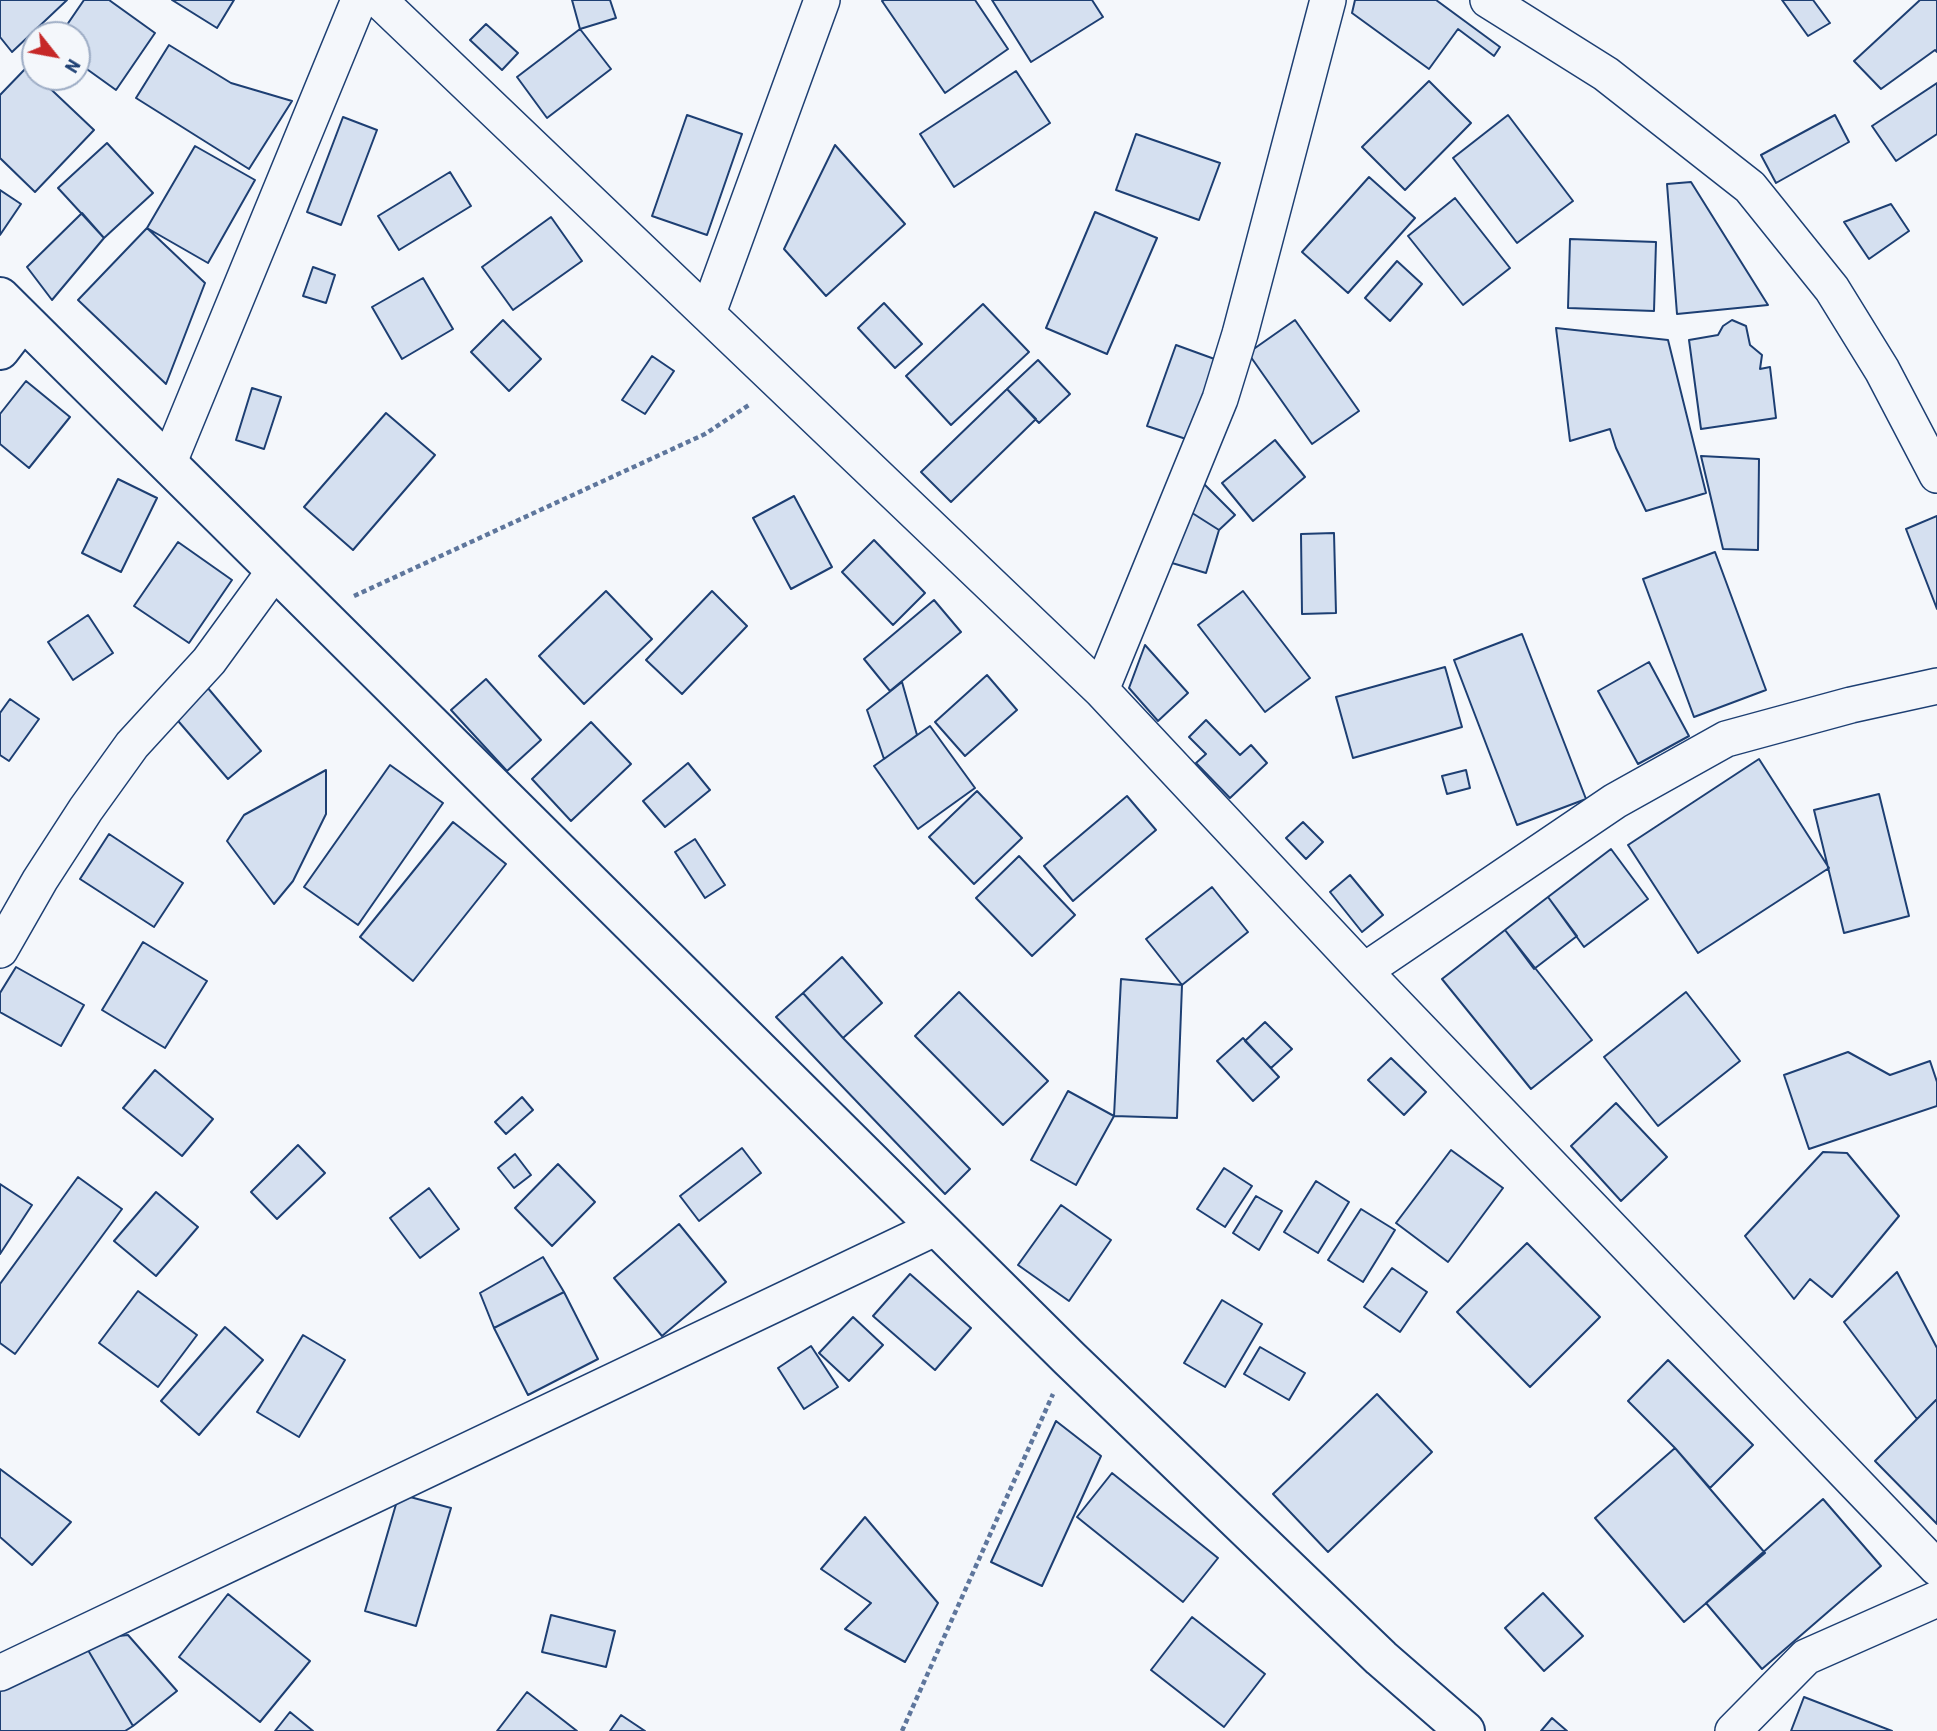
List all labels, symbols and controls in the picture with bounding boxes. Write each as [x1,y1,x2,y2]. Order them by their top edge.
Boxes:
north arrow [21,21,91,91]
text: N [60,55,86,77]

